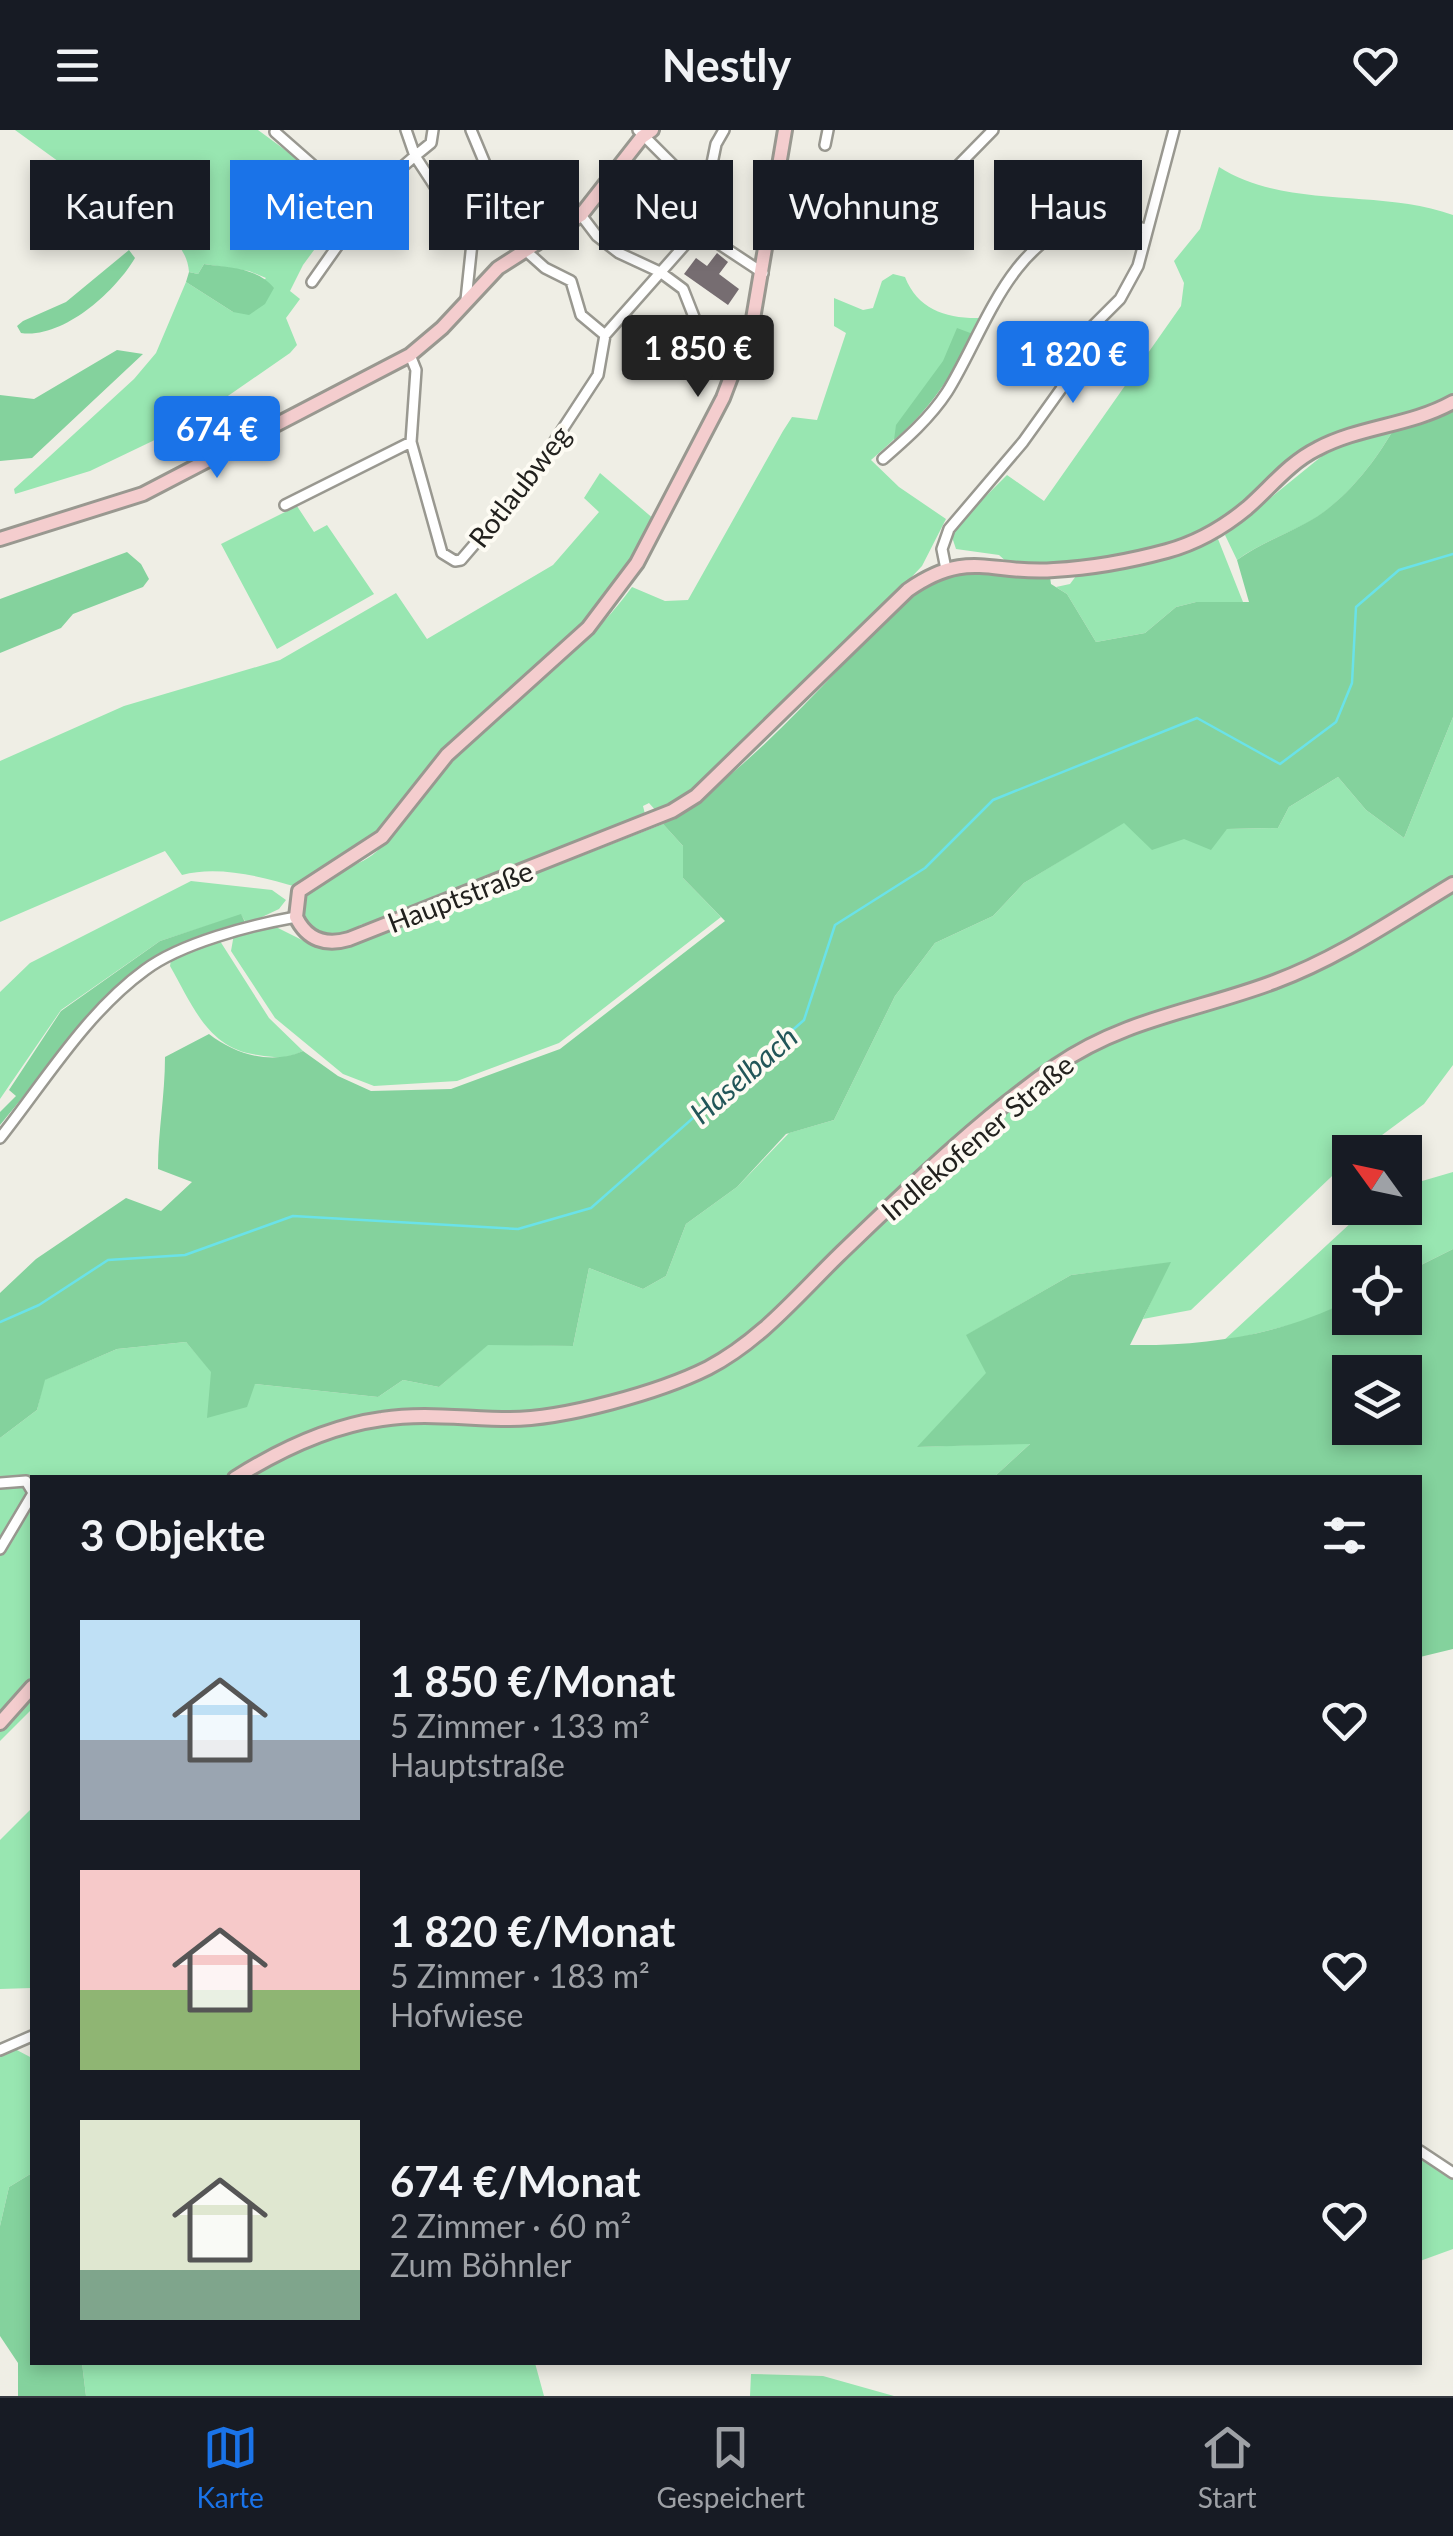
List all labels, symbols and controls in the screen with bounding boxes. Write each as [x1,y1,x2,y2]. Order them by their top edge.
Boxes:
icon: menu [50,38,105,93]
text: Nestly [662,38,791,92]
icon: heart [1348,38,1403,93]
chip: Kaufen [30,160,210,250]
chip: Mieten [230,160,409,250]
chip: Filter [429,160,579,250]
chip: Neu [599,160,733,250]
chip: Wohnung [753,160,974,250]
chip: Haus [994,160,1142,250]
pin: 1 850 € [606,315,790,400]
pin: 1 820 € [981,321,1165,406]
text: 1 850 € [644,328,752,367]
text: 1 820 € [1019,334,1127,373]
pin: 674 € [147,396,287,481]
text: 674 € [176,409,258,448]
street label: Rotlaubweg [461,418,577,554]
street label: Hauptstraße [382,853,538,939]
water label: Haselbach [682,1018,804,1130]
street label: Indlekofener Straße [874,1047,1080,1227]
north arrow [1332,1135,1422,1225]
map controls [1332,1135,1422,1445]
button: locate [1332,1245,1422,1335]
button: layers [1332,1355,1422,1445]
icon: filters [1317,1508,1372,1563]
text: 3 Objekte [80,1510,265,1560]
text: 1 850 €/Monat [390,1656,675,1706]
icon: home [160,1660,280,1780]
icon: heart [1317,1693,1372,1748]
text: 5 Zimmer · 133 m² [390,1706,650,1745]
text: Hauptstraße [390,1745,565,1784]
text: 1 820 €/Monat [390,1906,675,1956]
icon: home [160,1910,280,2030]
icon: heart [1317,1943,1372,1998]
text: 5 Zimmer · 183 m² [390,1956,650,1995]
text: Hofwiese [390,1995,523,2034]
text: 674 €/Monat [390,2156,641,2206]
icon: home [160,2160,280,2280]
icon: heart [1317,2193,1372,2248]
text: 2 Zimmer · 60 m² [390,2206,631,2245]
text: Zum Böhnler [390,2245,571,2284]
tab: Karte [196,2420,264,2514]
tab: Gespeichert [657,2420,805,2514]
tab: Start [1198,2420,1257,2514]

